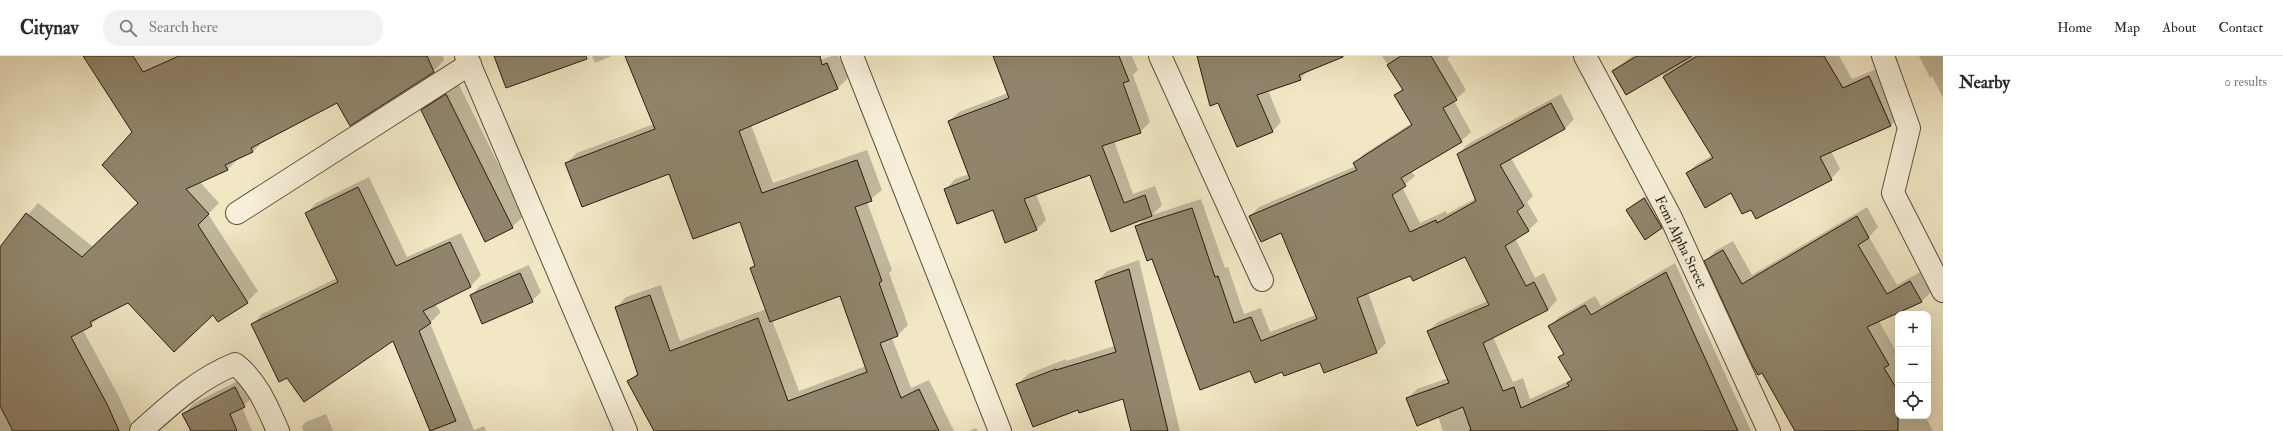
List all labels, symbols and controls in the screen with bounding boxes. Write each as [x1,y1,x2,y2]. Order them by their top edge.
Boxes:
search box [103,10,383,46]
text: Citynav [20,16,79,40]
icon: search [117,17,139,39]
text: Search here [149,18,218,37]
text: Home [2057,19,2092,36]
text: Map [2114,19,2140,36]
text: About [2162,19,2196,36]
text: Contact [2218,19,2263,36]
text: Nearby [1959,72,2010,93]
text: 0 results [2224,74,2267,90]
street label: Femi Alpha Street [1650,193,1711,292]
map controls [1895,311,1931,419]
button: + [1895,311,1931,347]
button: − [1895,347,1931,383]
button: locate [1895,383,1931,419]

